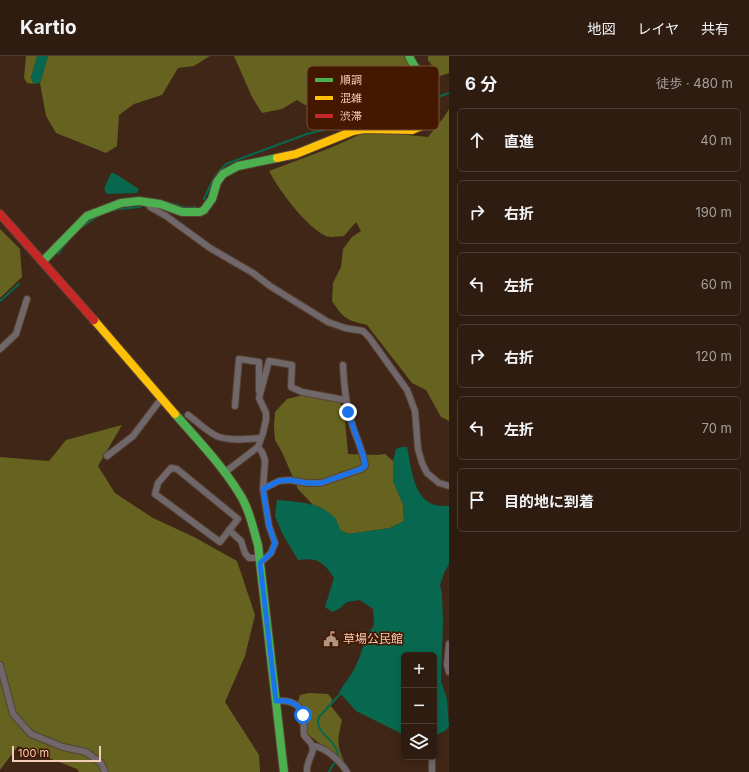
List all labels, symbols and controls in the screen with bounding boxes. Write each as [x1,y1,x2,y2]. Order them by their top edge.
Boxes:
text: Kartio [20,16,77,39]
text: 地図 [587,20,615,37]
text: レイヤ [637,20,679,37]
text: 共有 [701,20,729,37]
legend [307,66,439,130]
text: 順調 [340,73,362,87]
text: 6 分 [465,74,497,94]
text: 徒歩 · 480 m [656,75,733,91]
text: 混雑 [340,91,362,105]
text: 渋滞 [340,109,362,123]
icon: ahead [466,129,488,151]
text: 直進 [504,132,534,151]
text: 40 m [700,132,732,148]
icon: right [466,201,488,223]
text: 右折 [504,204,534,223]
text: 190 m [695,204,732,220]
icon: left [466,273,488,295]
text: 左折 [504,276,534,295]
text: 60 m [701,276,732,292]
icon: right [466,345,488,367]
text: 右折 [504,348,534,367]
text: 120 m [696,348,732,364]
route end [339,403,357,421]
icon: left [466,417,488,439]
text: 左折 [504,420,534,439]
text: 70 m [702,420,732,436]
icon: arrive [466,489,488,511]
text: 目的地に到着 [504,492,594,511]
public building icon: 草場公民館 [322,630,340,648]
place label: 草場公民館 [343,631,403,646]
map controls [401,652,437,760]
button: + [401,652,437,688]
button: − [401,688,437,724]
route start [294,706,312,724]
button: layers [401,724,437,760]
scale bar [12,744,101,763]
text: 100 m [18,746,49,760]

